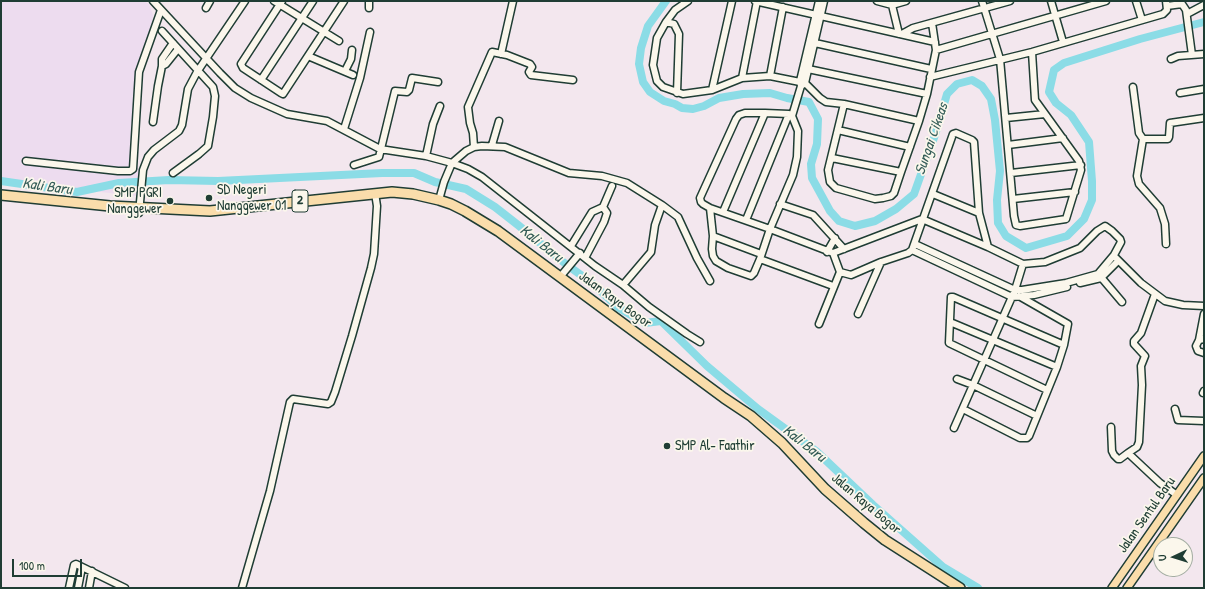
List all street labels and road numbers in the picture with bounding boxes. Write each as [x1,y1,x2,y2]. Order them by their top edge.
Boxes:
road number: 2 [292,190,308,212]
street label: Jalan Raya Bogor [575,268,655,332]
street label: Jalan Raya Bogor [828,470,904,538]
street label: Jalan Sentul Baru [1115,474,1179,556]

